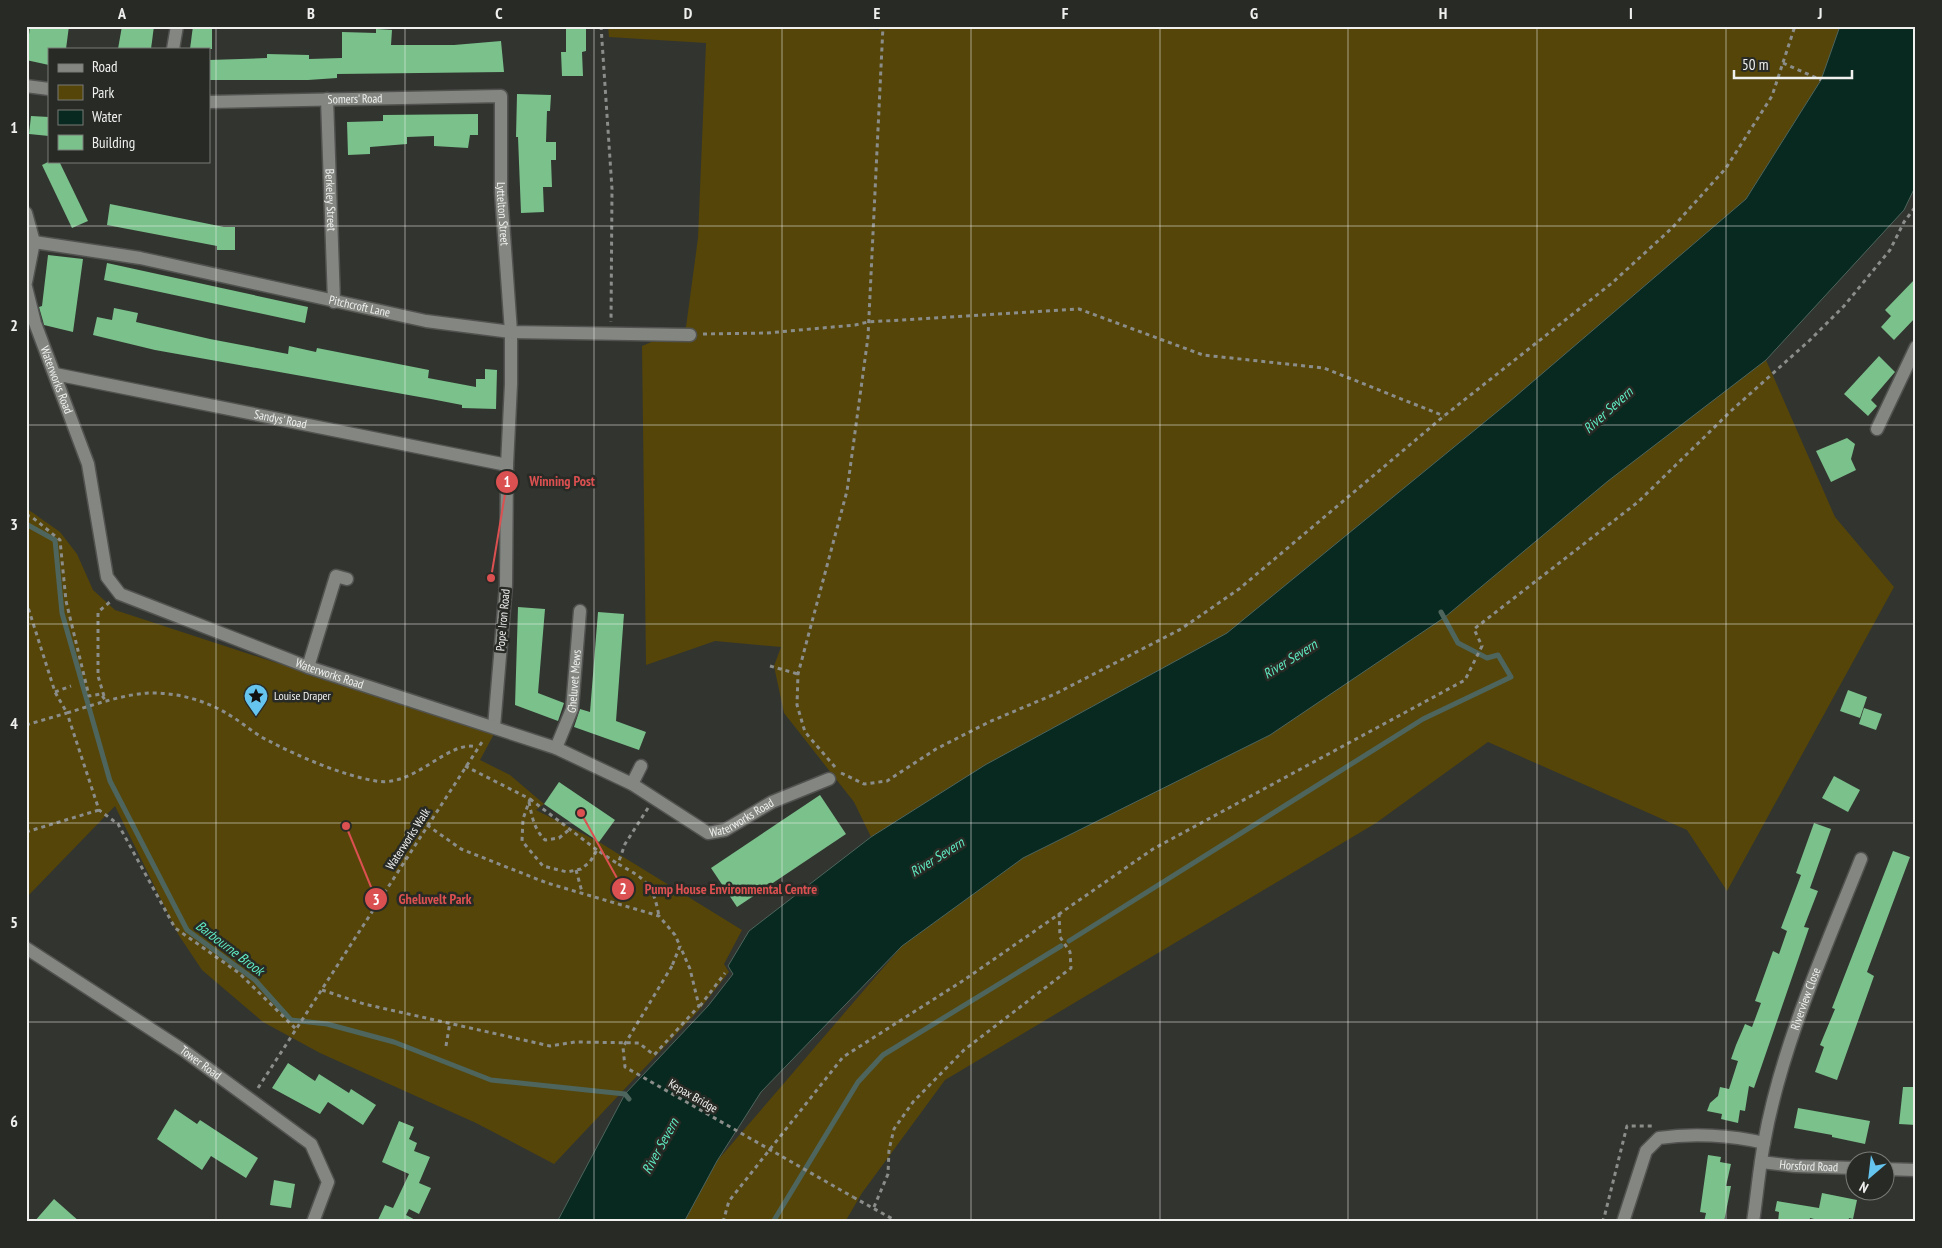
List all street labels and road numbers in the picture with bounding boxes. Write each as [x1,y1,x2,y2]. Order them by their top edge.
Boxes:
street label: Somers' Road [327,90,383,107]
street label: Berkeley Street [322,168,340,232]
street label: Lyttelton Street [494,182,513,247]
street label: Pitchcroft Lane [328,292,392,320]
street label: Waterworks Road [37,344,76,416]
street label: Sandys' Road [253,406,308,432]
street label: Pope Iron Road [492,588,513,652]
street label: Gheluvet Mews [563,649,584,715]
street label: Waterworks Road [293,655,366,692]
street label: Waterworks Road [708,795,776,840]
street label: Waterworks Walk [382,805,433,872]
street label: Riverview Close [1787,965,1824,1032]
street label: Tower Road [177,1042,224,1083]
street label: Kepax Bridge [666,1075,721,1116]
street label: Horsford Road [1779,1156,1838,1174]

